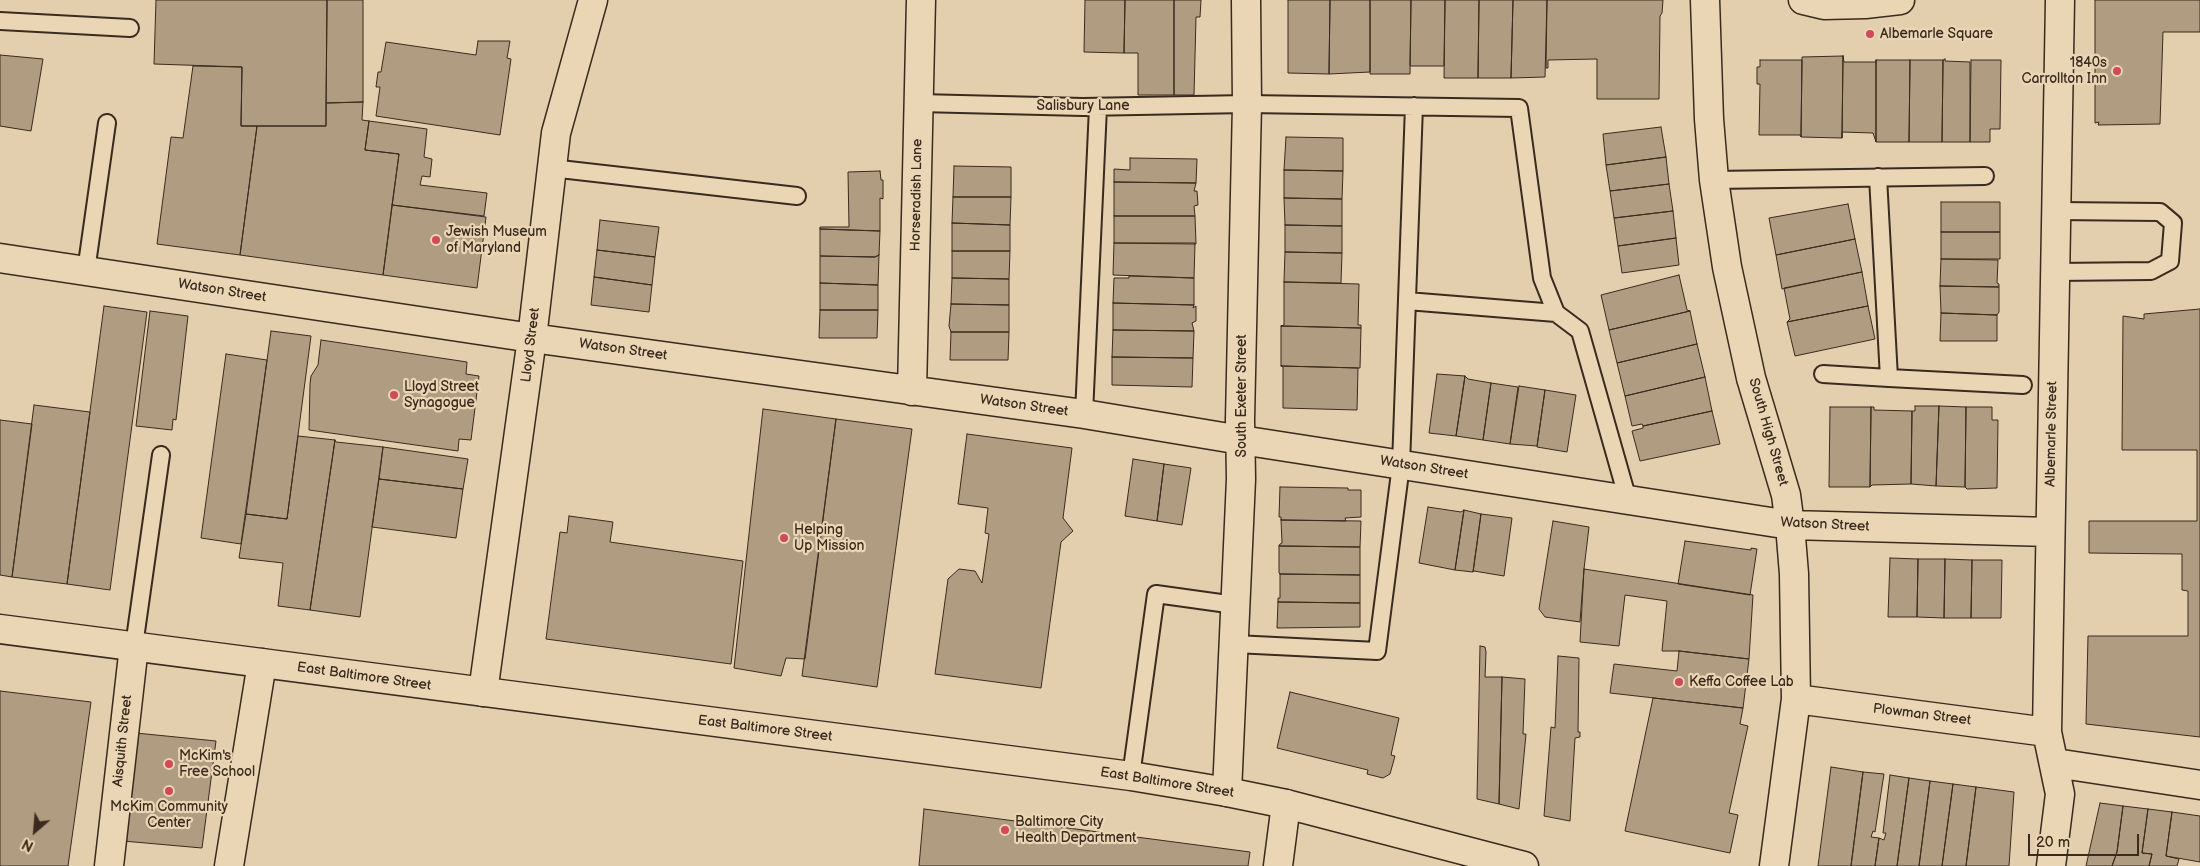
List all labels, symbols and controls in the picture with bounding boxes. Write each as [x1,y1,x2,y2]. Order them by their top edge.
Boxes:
place label: Albemarle Square [1880,26,1993,42]
marker: Albemarle Square [1864,28,1876,40]
place label: 1840s Carrollton Inn [2021,55,2107,88]
marker: 1840s Carrollton Inn [2111,65,2123,77]
street label: Salisbury Lane [1037,98,1129,114]
street label: Horseradish Lane [908,139,926,251]
place label: Jewish Museum of Maryland [446,224,547,256]
marker: Jewish Museum of Maryland [430,234,442,246]
street label: Watson Street [177,276,267,306]
street label: Lloyd Street [518,307,544,383]
street label: South Exeter Street [1234,334,1250,458]
street label: Watson Street [578,335,668,365]
street label: South High Street [1745,376,1791,488]
place label: Lloyd Street Synagogue [404,379,479,412]
street label: Albemarle Street [2043,381,2061,487]
marker: Lloyd Street Synagogue [388,389,400,401]
street label: Watson Street [979,391,1069,421]
street label: Watson Street [1379,453,1469,483]
street label: Watson Street [1780,514,1870,536]
place label: Helping Up Mission [794,522,864,554]
marker: Helping Up Mission [778,532,790,544]
street label: East Baltimore Street [296,659,432,695]
place label: Keffa Coffee Lab [1689,674,1794,690]
marker: Keffa Coffee Lab [1673,676,1685,688]
street label: Aisquith Street [110,694,136,788]
street label: Plowman Street [1872,701,1972,729]
street label: East Baltimore Street [697,712,833,746]
place label: McKim's Free School [179,748,255,780]
marker: McKim's Free School [163,758,175,770]
street label: East Baltimore Street [1099,764,1235,802]
marker: McKim Community Center [163,785,175,797]
place label: McKim Community Center [110,799,228,832]
north arrow [10,806,60,856]
place label: Baltimore City Health Department [1015,814,1136,846]
marker: Baltimore City Health Department [999,824,1011,836]
scale bar [2030,824,2141,856]
text: 20 m [2036,833,2070,852]
text: N [19,835,37,855]

